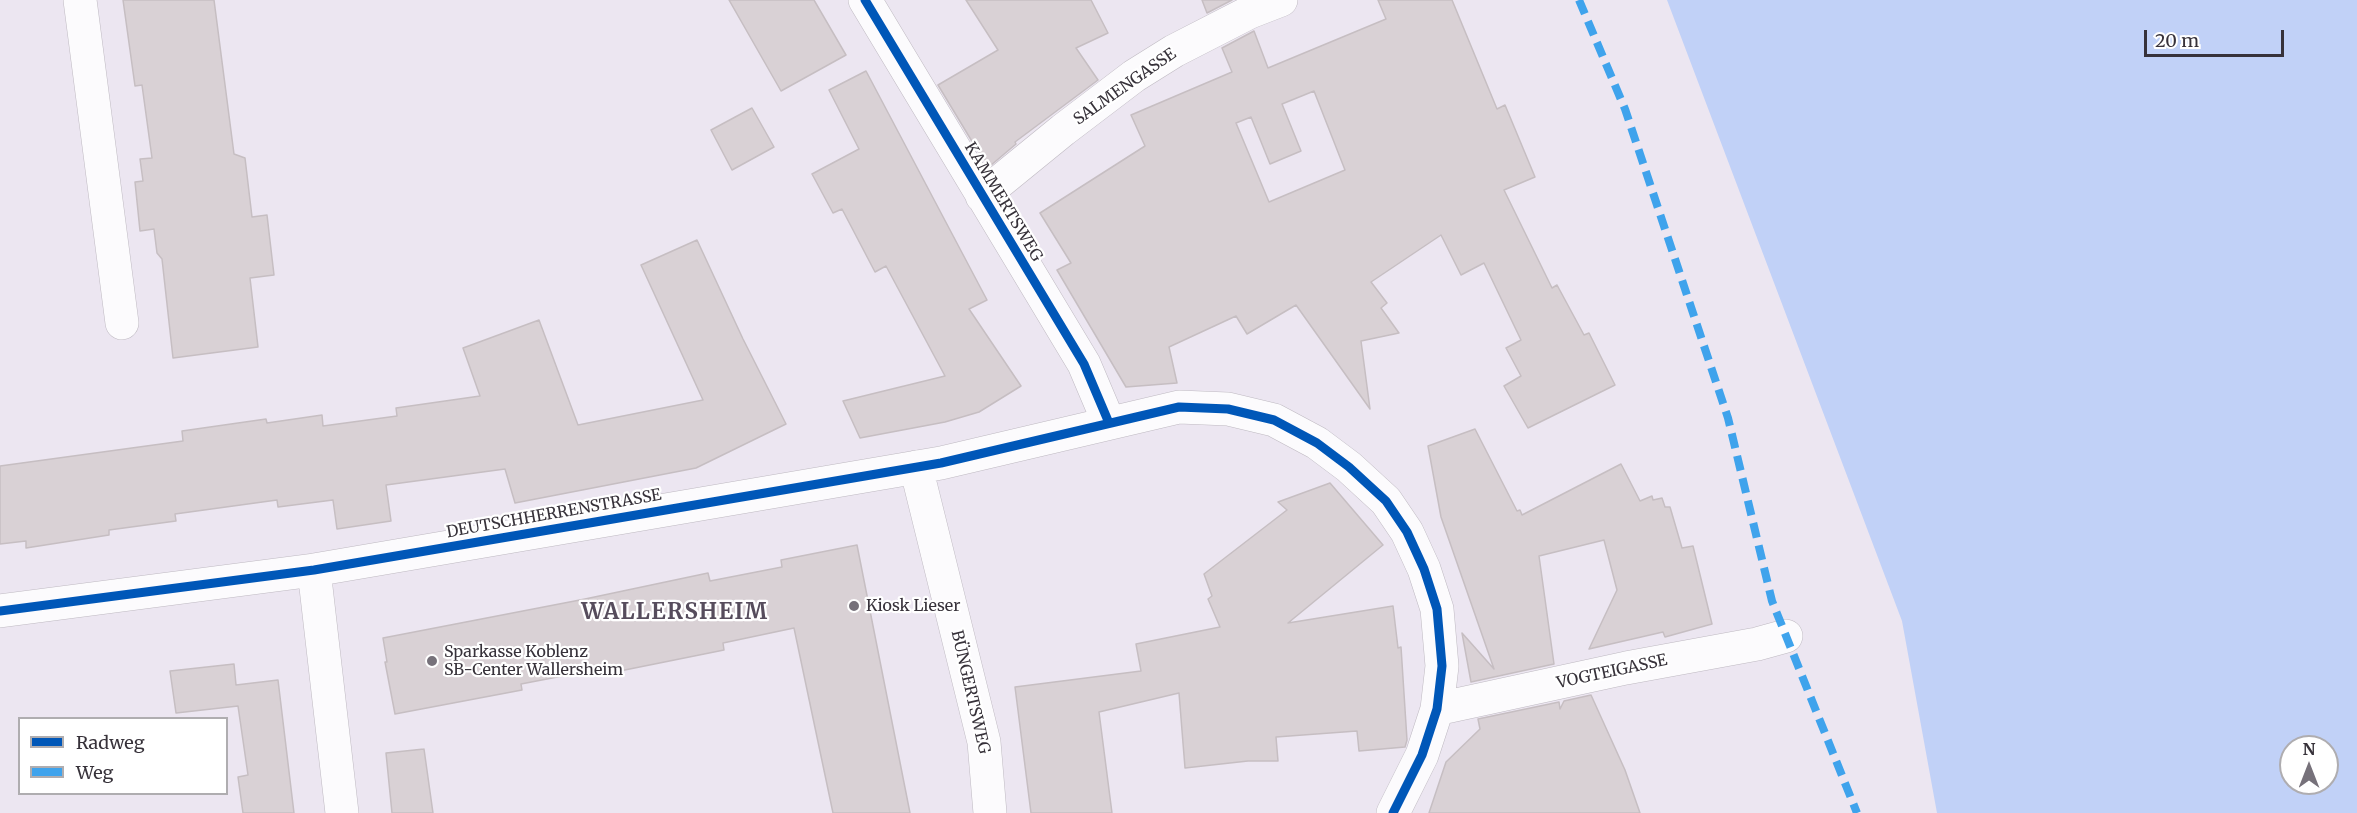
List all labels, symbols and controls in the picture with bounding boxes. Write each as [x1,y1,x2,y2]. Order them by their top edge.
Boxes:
scale bar [2147,18,2286,56]
text: 20 m [2155,29,2199,52]
street label: SALMENGASSE [1070,45,1180,129]
street label: KAMMERTSWEG [960,139,1046,265]
street label: DEUTSCHHERRENSTRASSE [445,486,663,542]
place label: Kiosk Lieser [866,596,960,616]
marker: Kiosk Lieser [847,599,861,613]
district label: WALLERSHEIM [581,600,769,626]
street label: BÜNGERTSWEG [946,628,994,756]
place label: Sparkasse Koblenz SB-Center Wallersheim [444,642,623,680]
street label: VOGTEIGASSE [1555,651,1669,693]
marker: Sparkasse Koblenz SB-Center Wallersheim [425,654,439,668]
legend [18,717,228,795]
text: Radweg [76,731,145,754]
north arrow [2279,735,2339,795]
text: N [2303,739,2315,759]
text: Weg [76,761,113,784]

